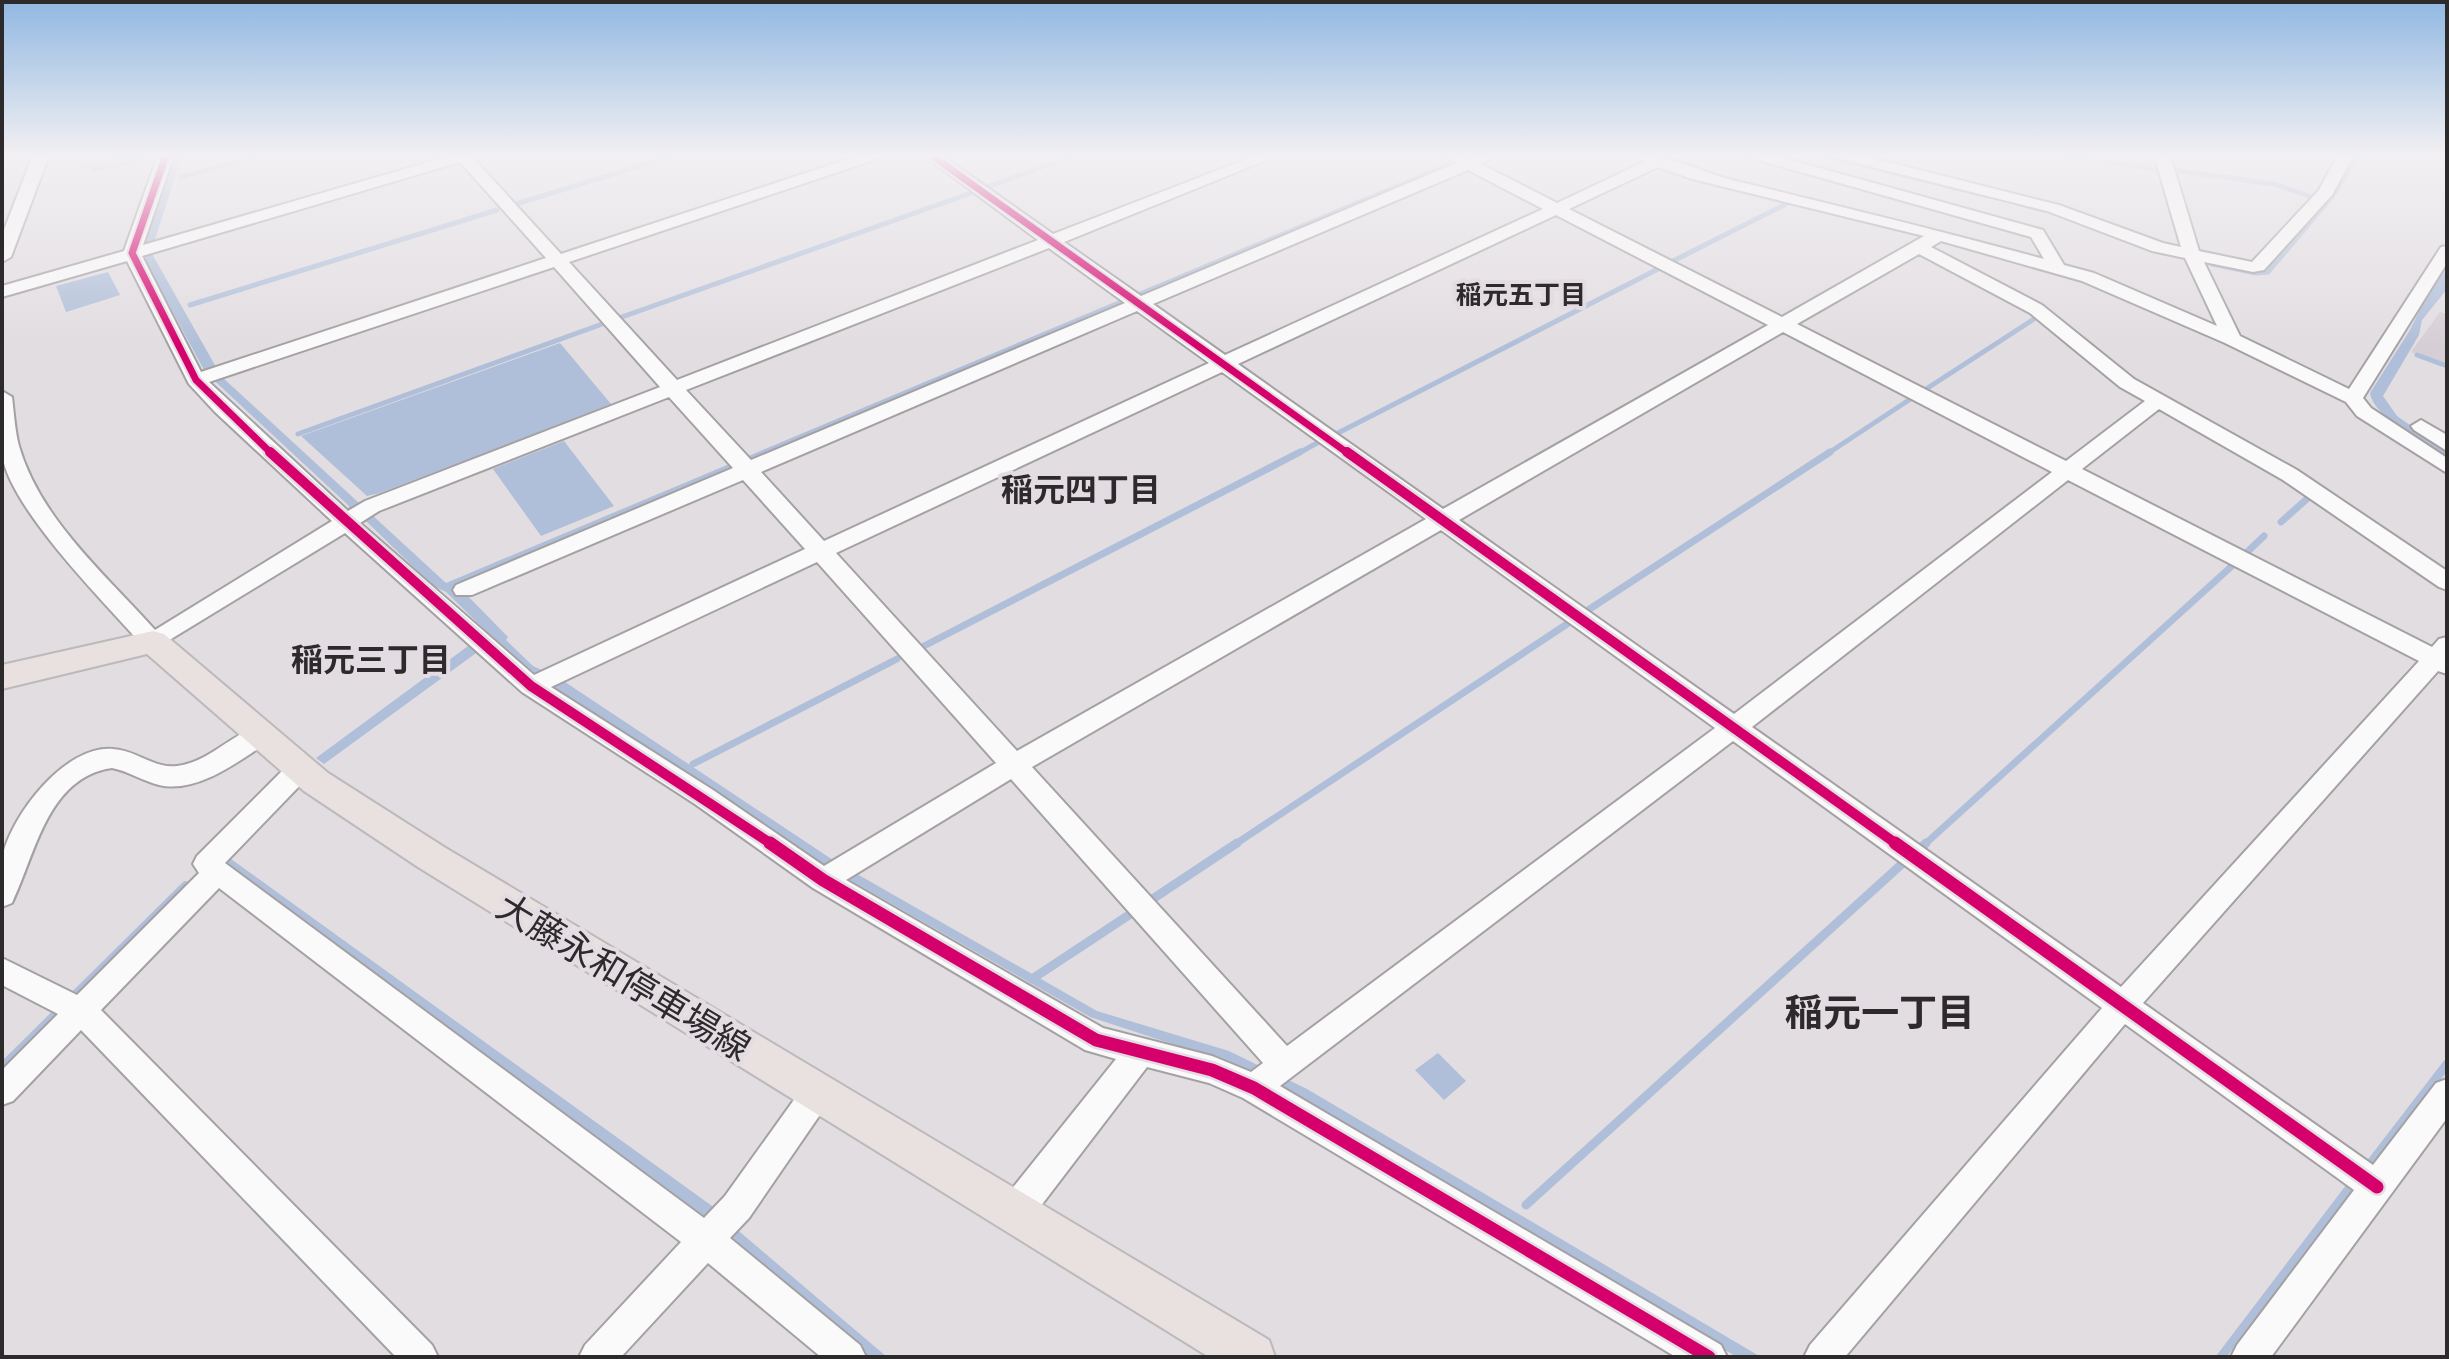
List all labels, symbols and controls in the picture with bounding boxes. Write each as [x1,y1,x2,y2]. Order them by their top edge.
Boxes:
district label: 稲元五丁目 [1456,278,1586,309]
district label: 稲元四丁目 [1001,468,1161,508]
district label: 稲元三丁目 [291,638,451,678]
street label: 大藤永和停車場線 [490,882,760,1068]
district label: 稲元一丁目 [1785,987,1975,1034]

